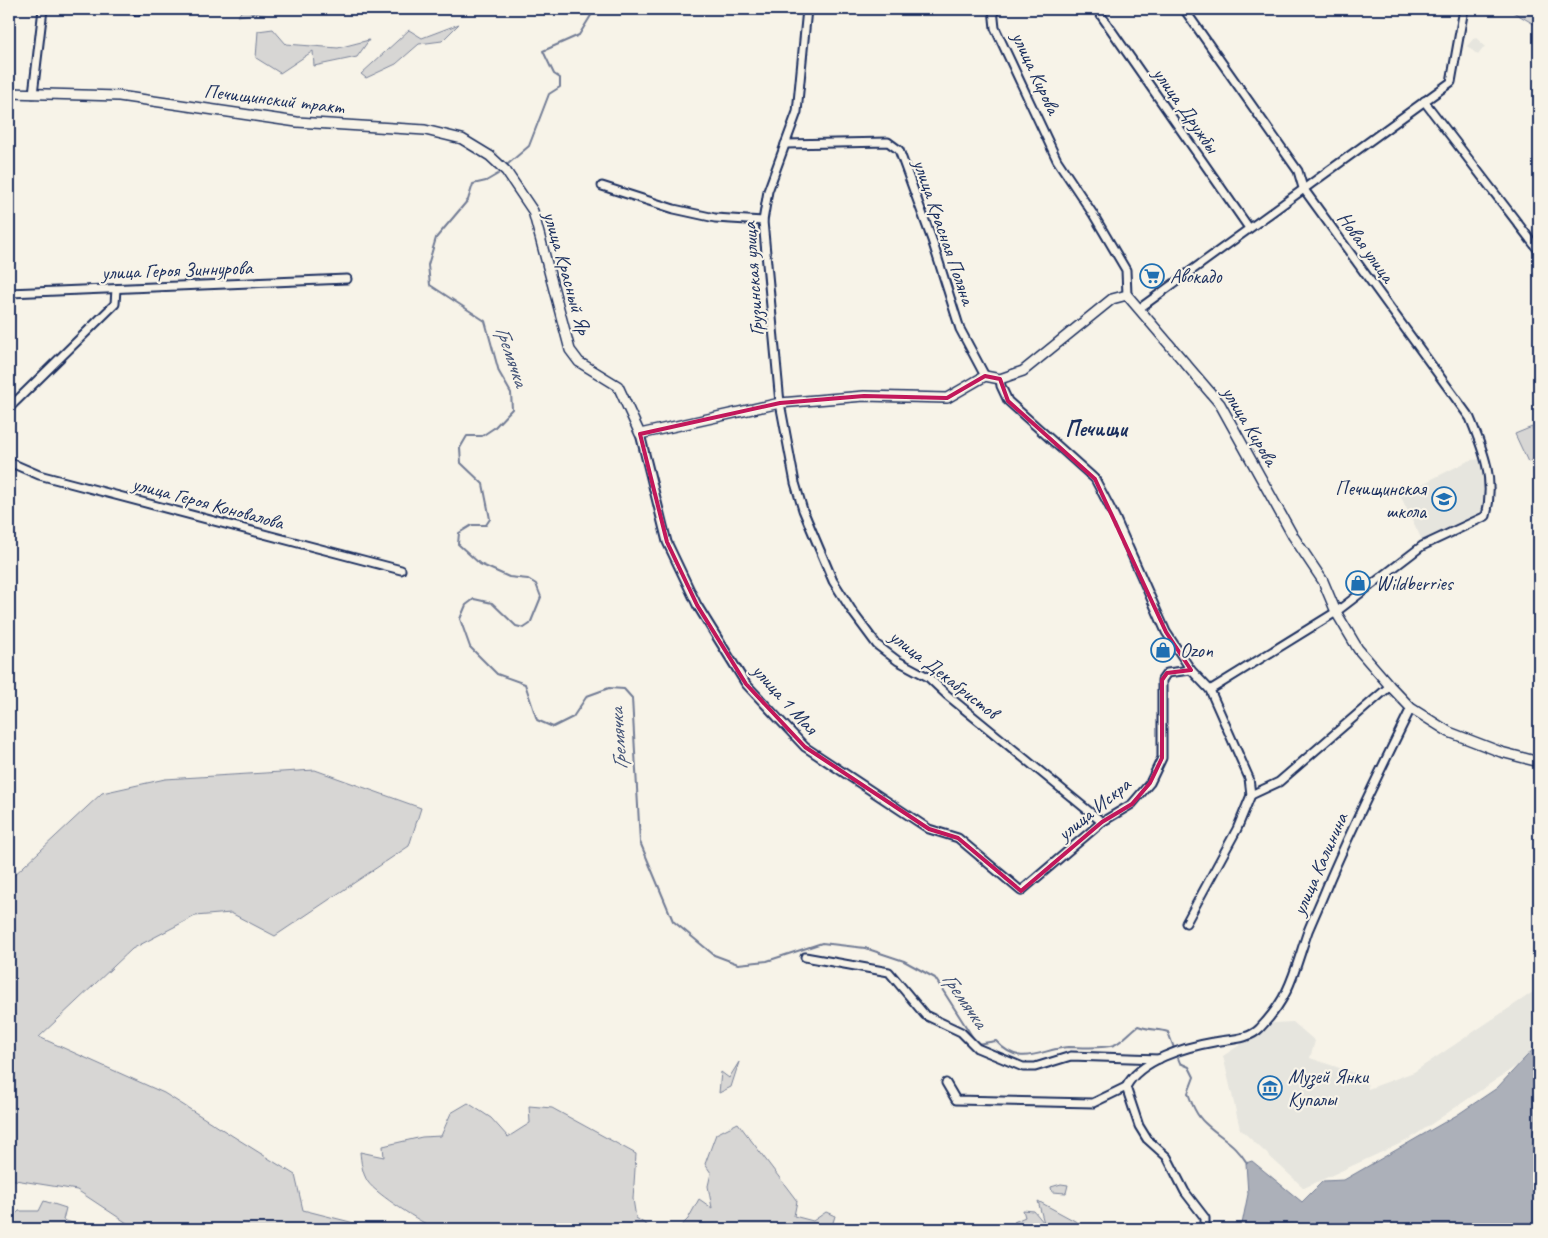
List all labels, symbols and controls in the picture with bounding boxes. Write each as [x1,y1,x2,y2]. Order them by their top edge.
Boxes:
street label: улица Кирова [1006,27,1067,120]
street label: улица Дружбы [1147,62,1225,159]
street label: Печищинский тракт [203,78,347,120]
street label: улица Красная Поляна [907,155,981,310]
street label: Новая улица [1332,207,1401,289]
street label: улица Красный Яр [537,208,597,339]
street label: Грузинская улица [736,220,769,337]
street label: улица Героя Зиннурова [100,255,254,285]
supermarket icon: Авокадо [1139,263,1165,289]
place label: Авокадо [1170,264,1222,289]
water label: Гремячка [490,322,535,392]
street label: улица Кирова [1216,381,1284,472]
district label: Печищи [1065,415,1129,443]
street label: улица Героя Коновалова [129,471,288,536]
place label: Печищинская школа [1335,476,1428,524]
school or university icon: Печищинская школа [1431,486,1457,512]
shop icon: Wildberries [1345,570,1371,596]
place label: Wildberries [1376,571,1455,596]
street label: улица Декабристов [884,623,1006,726]
shop icon: Ozon [1150,637,1176,663]
place label: Ozon [1180,638,1214,663]
street label: улица 1 Мая [746,658,824,741]
water label: Гремячка [603,705,633,771]
street label: улица Искра [1052,771,1137,847]
street label: улица Калинина [1286,808,1354,920]
water label: Гремячка [937,967,995,1035]
place label: Музей Янки Купалы [1288,1064,1370,1112]
museum icon: Музей Янки Купалы [1257,1075,1283,1101]

